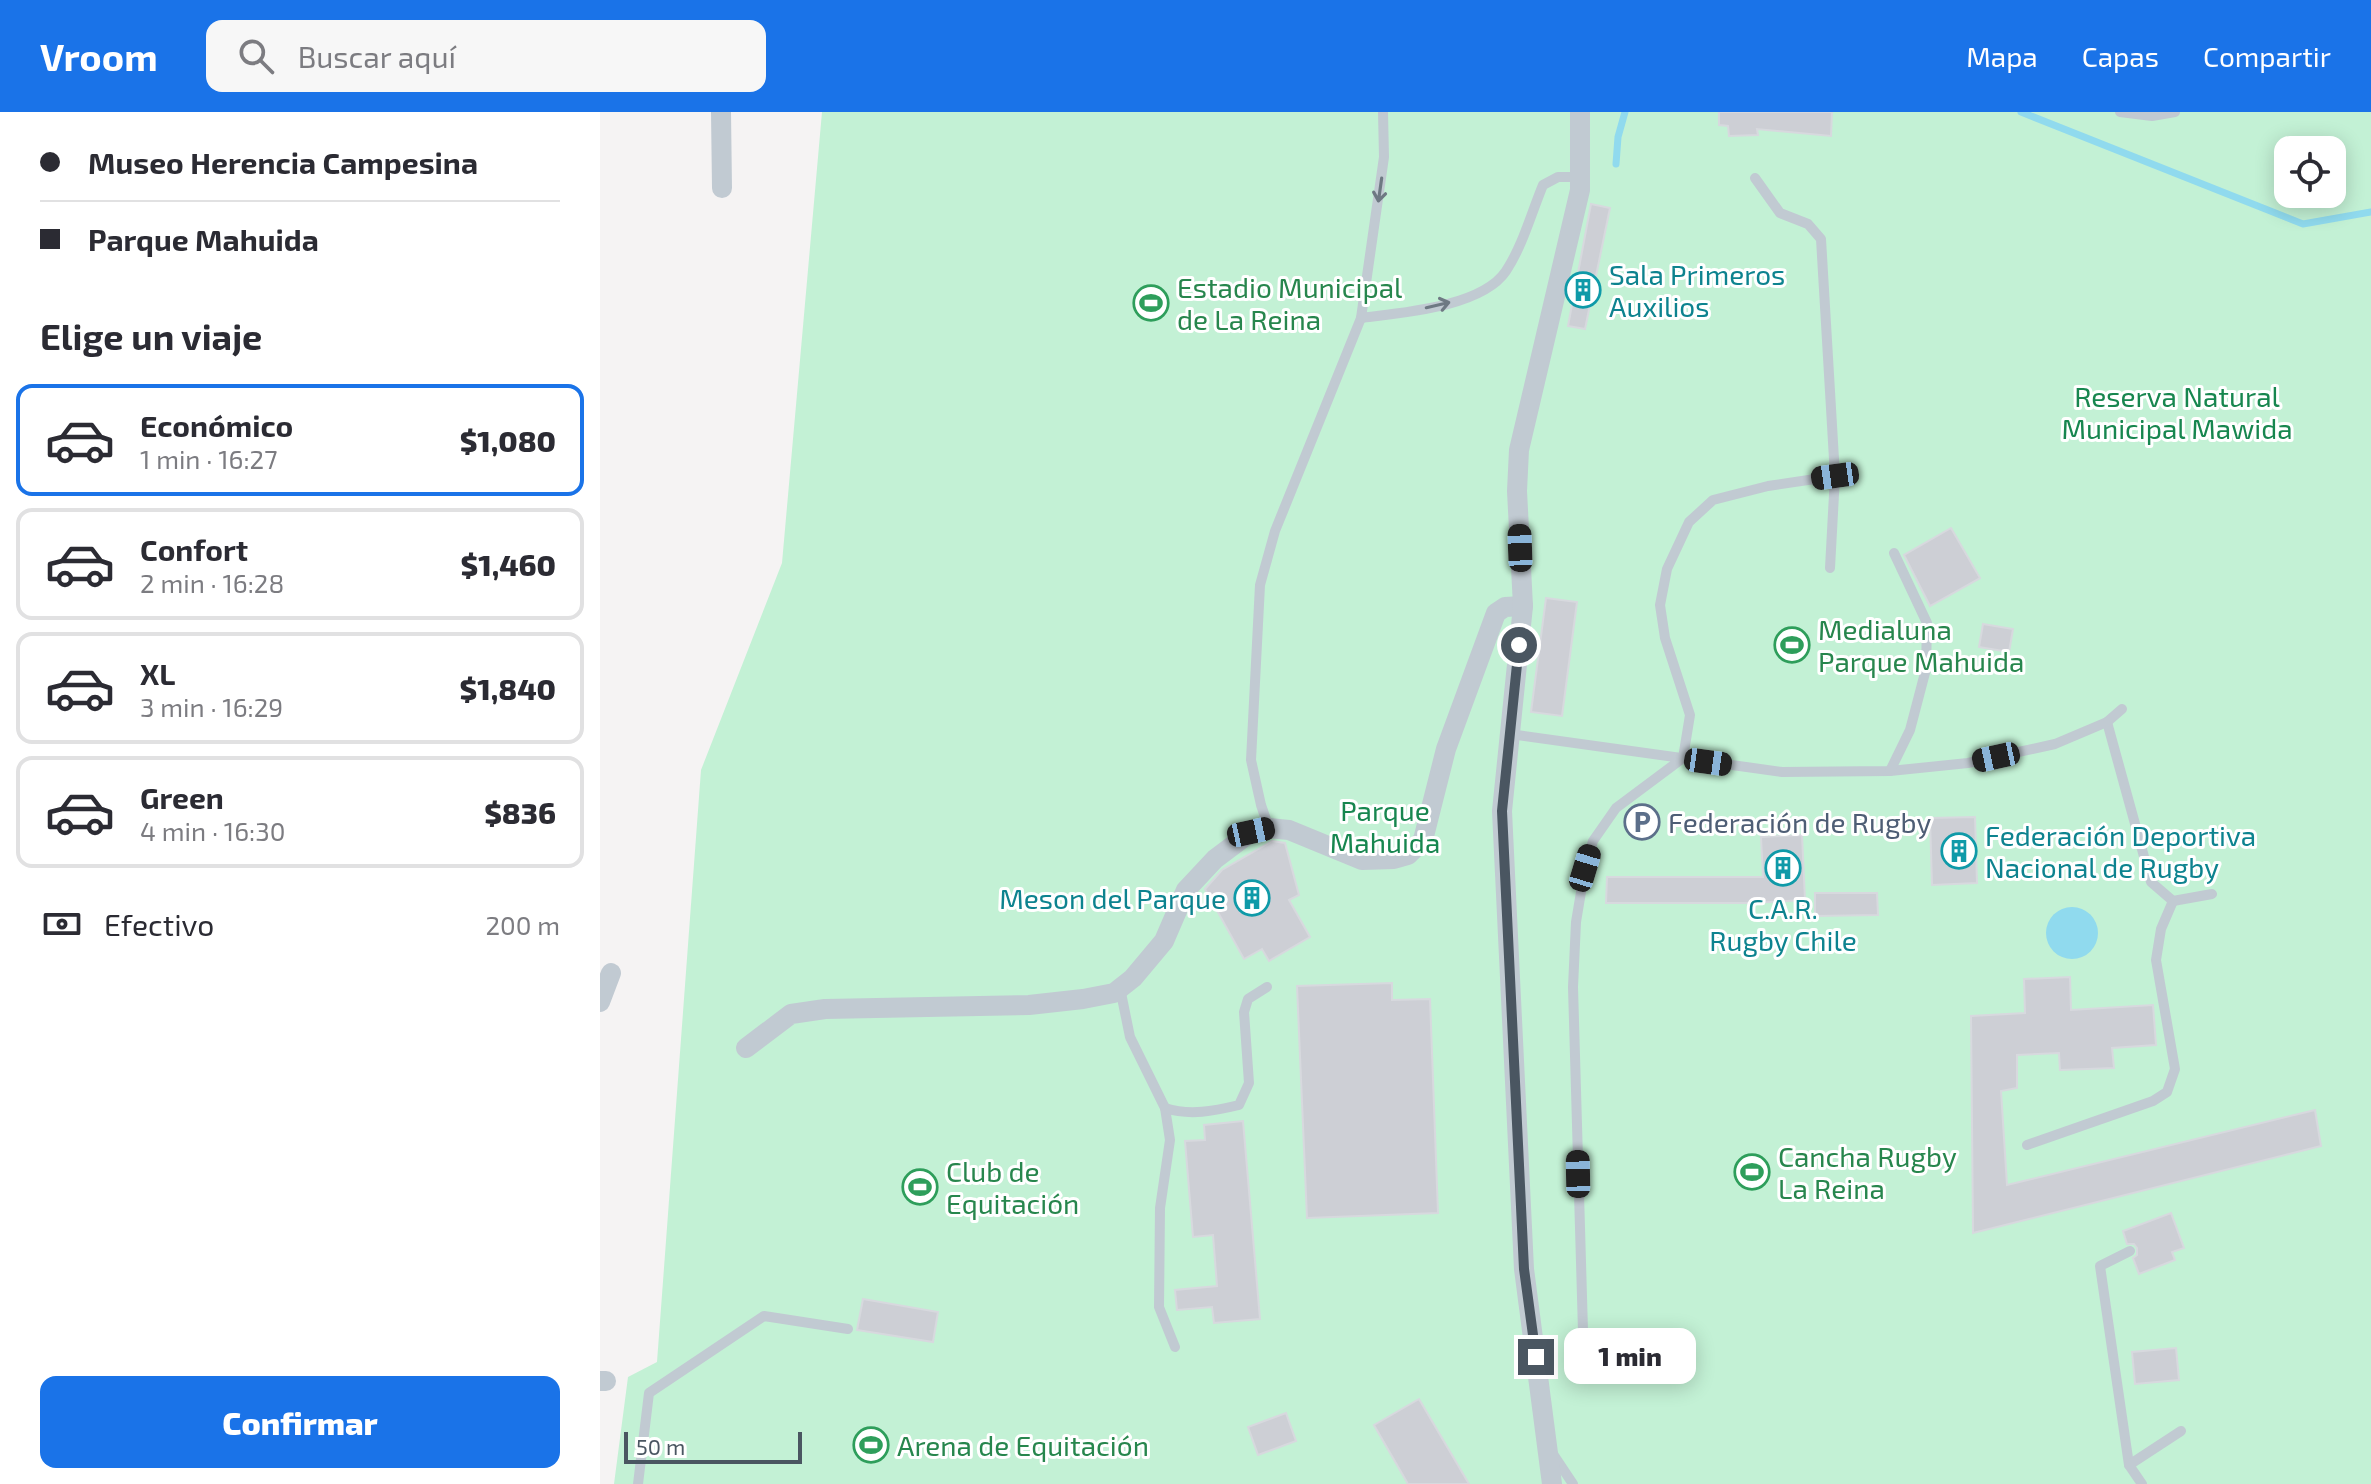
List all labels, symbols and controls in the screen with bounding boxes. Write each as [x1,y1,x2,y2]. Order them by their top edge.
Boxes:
search box [206,20,766,92]
text: Vroom [40,33,158,79]
icon: search [234,34,278,78]
text: Buscar aquí [298,38,456,74]
text: Mapa [1966,39,2038,73]
text: Capas [2082,39,2159,73]
text: Compartir [2203,39,2331,73]
map controls [2274,136,2346,208]
button: locate [2274,136,2346,208]
text: Museo Herencia Campesina [88,144,478,180]
one-way arrow [1372,177,1387,202]
text: Parque Mahuida [88,221,319,257]
place label: Sala Primeros Auxilios [1609,257,1785,323]
place label: Estadio Municipal de La Reina [1177,270,1403,336]
building icon: Sala Primeros Auxilios [1564,271,1602,309]
sports icon: Estadio Municipal de La Reina [1132,284,1170,322]
one-way arrow [1424,296,1450,311]
text: Elige un viaje [40,314,262,357]
park label: Reserva Natural Municipal Mawida [2061,379,2293,445]
icon: car [44,404,116,476]
text: Económico [140,407,293,443]
text: $1,080 [460,422,556,458]
text: 1 min · 16:27 [140,443,278,474]
car [1810,461,1860,491]
car [1507,524,1533,572]
icon: car [44,528,116,600]
text: Confort [140,531,248,567]
text: $1,460 [461,546,556,582]
text: 2 min · 16:28 [140,567,284,598]
place label: Medialuna Parque Mahuida [1818,612,2024,678]
sports icon: Medialuna Parque Mahuida [1773,626,1811,664]
route start [1501,627,1537,663]
icon: car [44,652,116,724]
text: XL [140,655,175,691]
text: $1,840 [460,670,556,706]
text: 3 min · 16:29 [140,691,283,722]
car [1970,740,2022,774]
car [1683,747,1733,777]
icon: car [44,776,116,848]
text: Green [140,779,224,815]
park label: Parque Mahuida [1330,793,1440,859]
text: $836 [484,794,556,830]
parking icon: Federación de Rugby [1623,803,1661,841]
place label: Federación de Rugby [1668,805,1931,839]
text: 4 min · 16:30 [140,815,285,846]
car [1225,815,1277,849]
place label: Federación Deportiva Nacional de Rugby [1985,818,2256,884]
building icon: Federación Deportiva Nacional de Rugby [1940,832,1978,870]
car [1567,842,1603,894]
building icon: C.A.R. Rugby Chile [1764,849,1802,887]
building icon: Meson del Parque [1233,879,1271,917]
place label: Meson del Parque [999,881,1226,915]
place label: C.A.R. Rugby Chile [1709,891,1857,957]
icon: cash [40,902,84,946]
text: Efectivo [104,906,214,942]
text: 200 m [485,909,560,940]
place label: Cancha Rugby La Reina [1778,1139,1957,1205]
car [1566,1150,1590,1198]
sports icon: Cancha Rugby La Reina [1733,1153,1771,1191]
place label: Club de Equitación [946,1154,1079,1220]
sports icon: Club de Equitación [901,1168,939,1206]
callout: 1 min [1564,1329,1696,1385]
route end [1518,1339,1554,1375]
text: 1 min [1598,1340,1662,1371]
button: Confirmar [40,1376,560,1468]
sports icon: Arena de Equitación [852,1426,890,1464]
scale bar [624,1428,802,1464]
place label: Arena de Equitación [897,1428,1149,1462]
text: 50 m [636,1433,685,1459]

